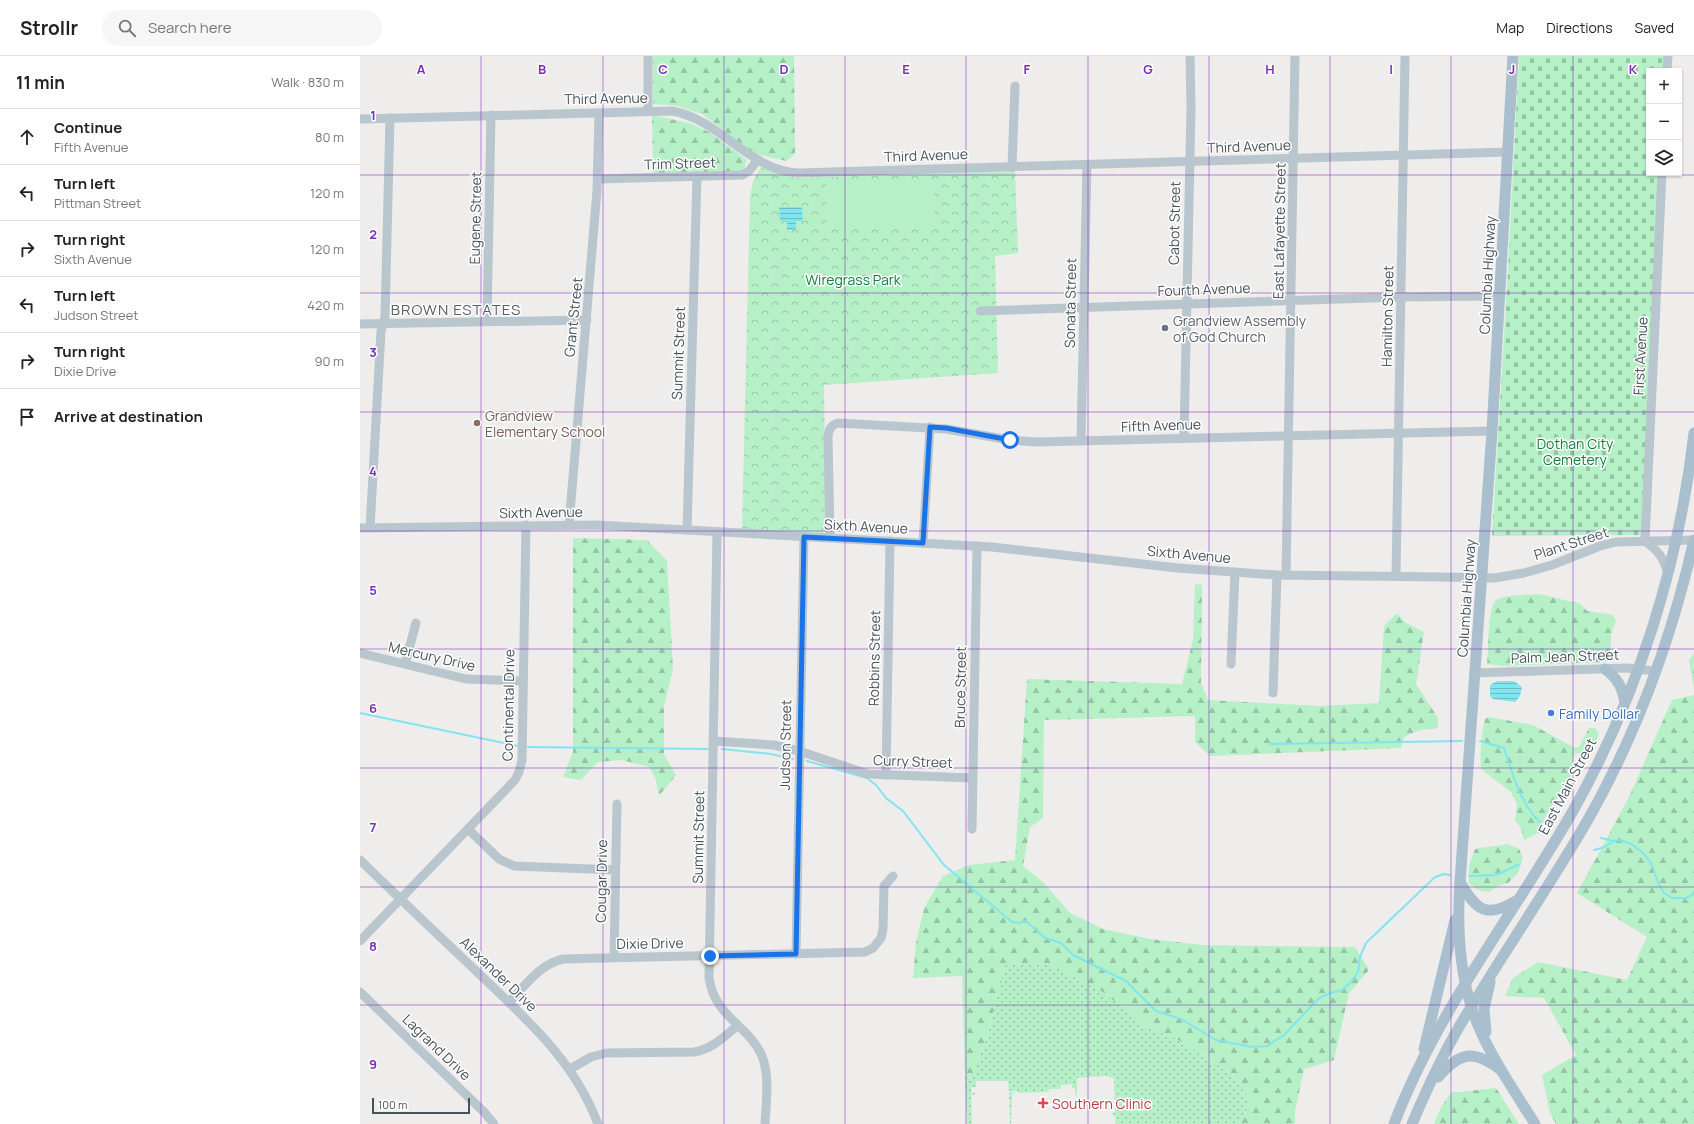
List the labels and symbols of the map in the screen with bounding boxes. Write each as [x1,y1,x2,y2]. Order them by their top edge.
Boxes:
text: A [417,60,426,78]
text: B [538,60,546,78]
text: C [658,60,668,78]
text: D [779,60,789,78]
text: E [902,60,910,78]
text: F [1024,60,1031,78]
text: G [1143,60,1153,78]
text: H [1265,60,1275,78]
text: I [1389,60,1393,78]
text: J [1509,60,1515,78]
text: K [1629,60,1638,78]
street label: Third Avenue [564,88,648,108]
text: 1 [370,106,376,124]
street label: Third Avenue [1207,135,1291,157]
street label: Third Avenue [884,144,968,166]
street label: Trim Street [644,152,717,174]
street label: East Lafayette Street [1268,162,1290,299]
street label: Eugene Street [465,171,485,265]
street label: Cabot Street [1164,181,1184,265]
street label: Columbia Highway [1474,215,1500,335]
text: 2 [369,225,377,243]
street label: Sonata Street [1060,257,1080,348]
street label: Hamilton Street [1377,265,1397,367]
park label: Wiregrass Park [805,270,902,289]
street label: Grant Street [559,276,587,358]
street label: Fourth Avenue [1157,278,1251,300]
district label: BROWN ESTATES [391,299,521,320]
street label: Summit Street [667,306,689,400]
place label: Grandview Assembly of God Church [1173,311,1307,346]
street label: First Avenue [1628,316,1652,396]
marker: Grandview Assembly of God Church [1160,323,1170,333]
text: 3 [369,343,377,361]
place label: Grandview Elementary School [485,406,605,441]
street label: Fifth Avenue [1121,414,1201,436]
marker: Grandview Elementary School [472,418,482,428]
route start [1001,431,1019,449]
park label: Dothan City Cemetery [1537,434,1614,469]
text: 4 [369,462,377,480]
street label: Sixth Avenue [499,502,583,522]
street label: Sixth Avenue [824,514,908,538]
street label: Plant Street [1531,522,1611,564]
street label: Columbia Highway [1452,538,1480,658]
street label: Sixth Avenue [1146,541,1232,567]
text: 5 [369,581,377,599]
street label: Robbins Street [864,609,884,706]
street label: Mercury Drive [387,637,477,675]
street label: Palm Jean Street [1511,645,1620,667]
street label: Bruce Street [950,646,970,728]
street label: Continental Drive [498,649,518,761]
text: 6 [369,699,377,717]
street label: Judson Street [775,699,795,791]
place label: Family Dollar [1559,704,1639,723]
marker: Family Dollar [1546,708,1556,718]
street label: East Main Street [1534,734,1601,838]
street label: Curry Street [873,750,954,772]
street label: Summit Street [688,790,708,884]
text: 7 [370,818,377,836]
street label: Cougar Drive [591,839,611,923]
street label: Alexander Drive [456,932,542,1016]
street label: Dixie Drive [616,933,684,953]
text: 8 [369,937,377,955]
route end [701,947,719,965]
street label: Lagrand Drive [399,1010,475,1084]
text: 9 [369,1055,377,1073]
place label: Southern Clinic [1052,1094,1152,1113]
scale bar [372,1096,470,1115]
marker: Southern Clinic [1037,1097,1049,1109]

